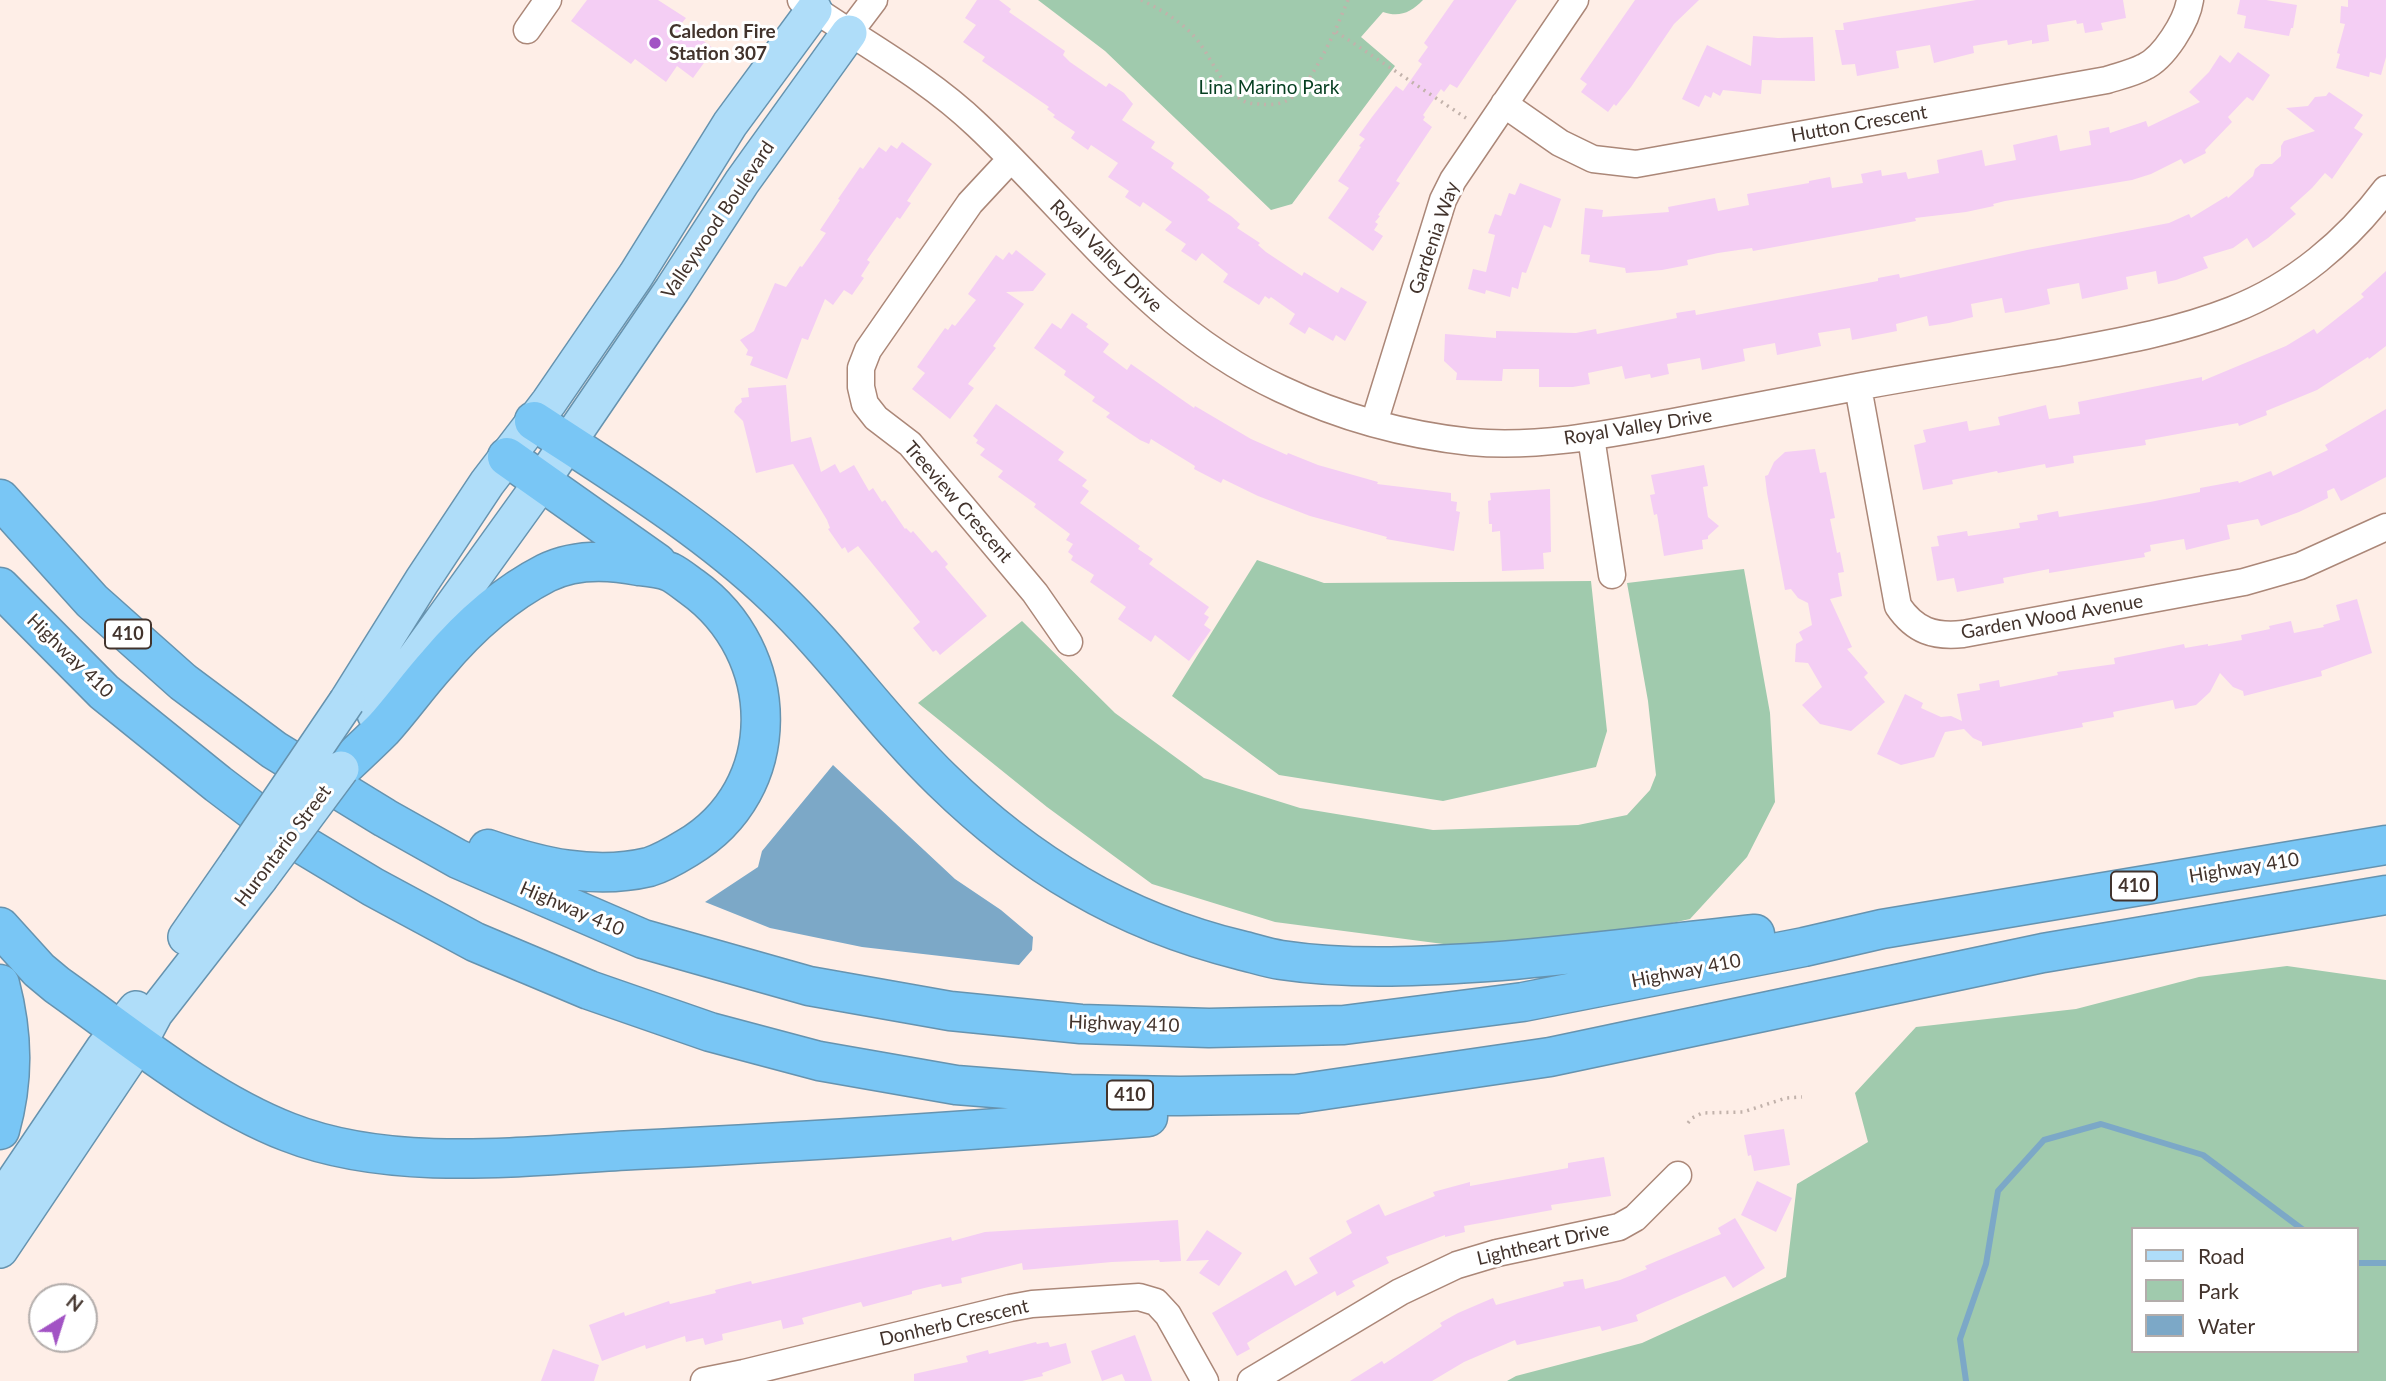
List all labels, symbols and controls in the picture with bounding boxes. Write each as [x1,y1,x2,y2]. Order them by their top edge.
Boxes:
place label: Caledon Fire Station 307 [669,21,776,65]
marker: Caledon Fire Station 307 [647,35,663,51]
park label: Lina Marino Park [1199,77,1339,99]
street label: Hutton Crescent [1789,101,1929,147]
street label: Valleywood Boulevard [657,137,779,303]
street label: Gardenia Way [1404,179,1464,297]
street label: Royal Valley Drive [1045,195,1167,317]
street label: Royal Valley Drive [1562,404,1714,450]
street label: Treeview Crescent [899,437,1017,567]
street label: Garden Wood Avenue [1959,590,2145,644]
street label: Highway 410 [22,609,118,703]
road number: 410 [105,620,151,648]
street label: Hurontario Street [230,781,336,911]
street label: Highway 410 [2187,848,2301,888]
road number: 410 [2111,872,2157,900]
street label: Highway 410 [516,877,628,941]
street label: Highway 410 [1629,949,1743,993]
street label: Highway 410 [1068,1011,1180,1037]
road number: 410 [1107,1080,1153,1110]
street label: Lightheart Drive [1474,1218,1612,1270]
legend [2130,1227,2358,1353]
text: Road [2198,1243,2245,1268]
text: Park [2198,1278,2239,1303]
north arrow [28,1283,98,1353]
text: N [62,1289,88,1316]
street label: Donherb Crescent [877,1295,1031,1351]
text: Water [2198,1313,2255,1338]

